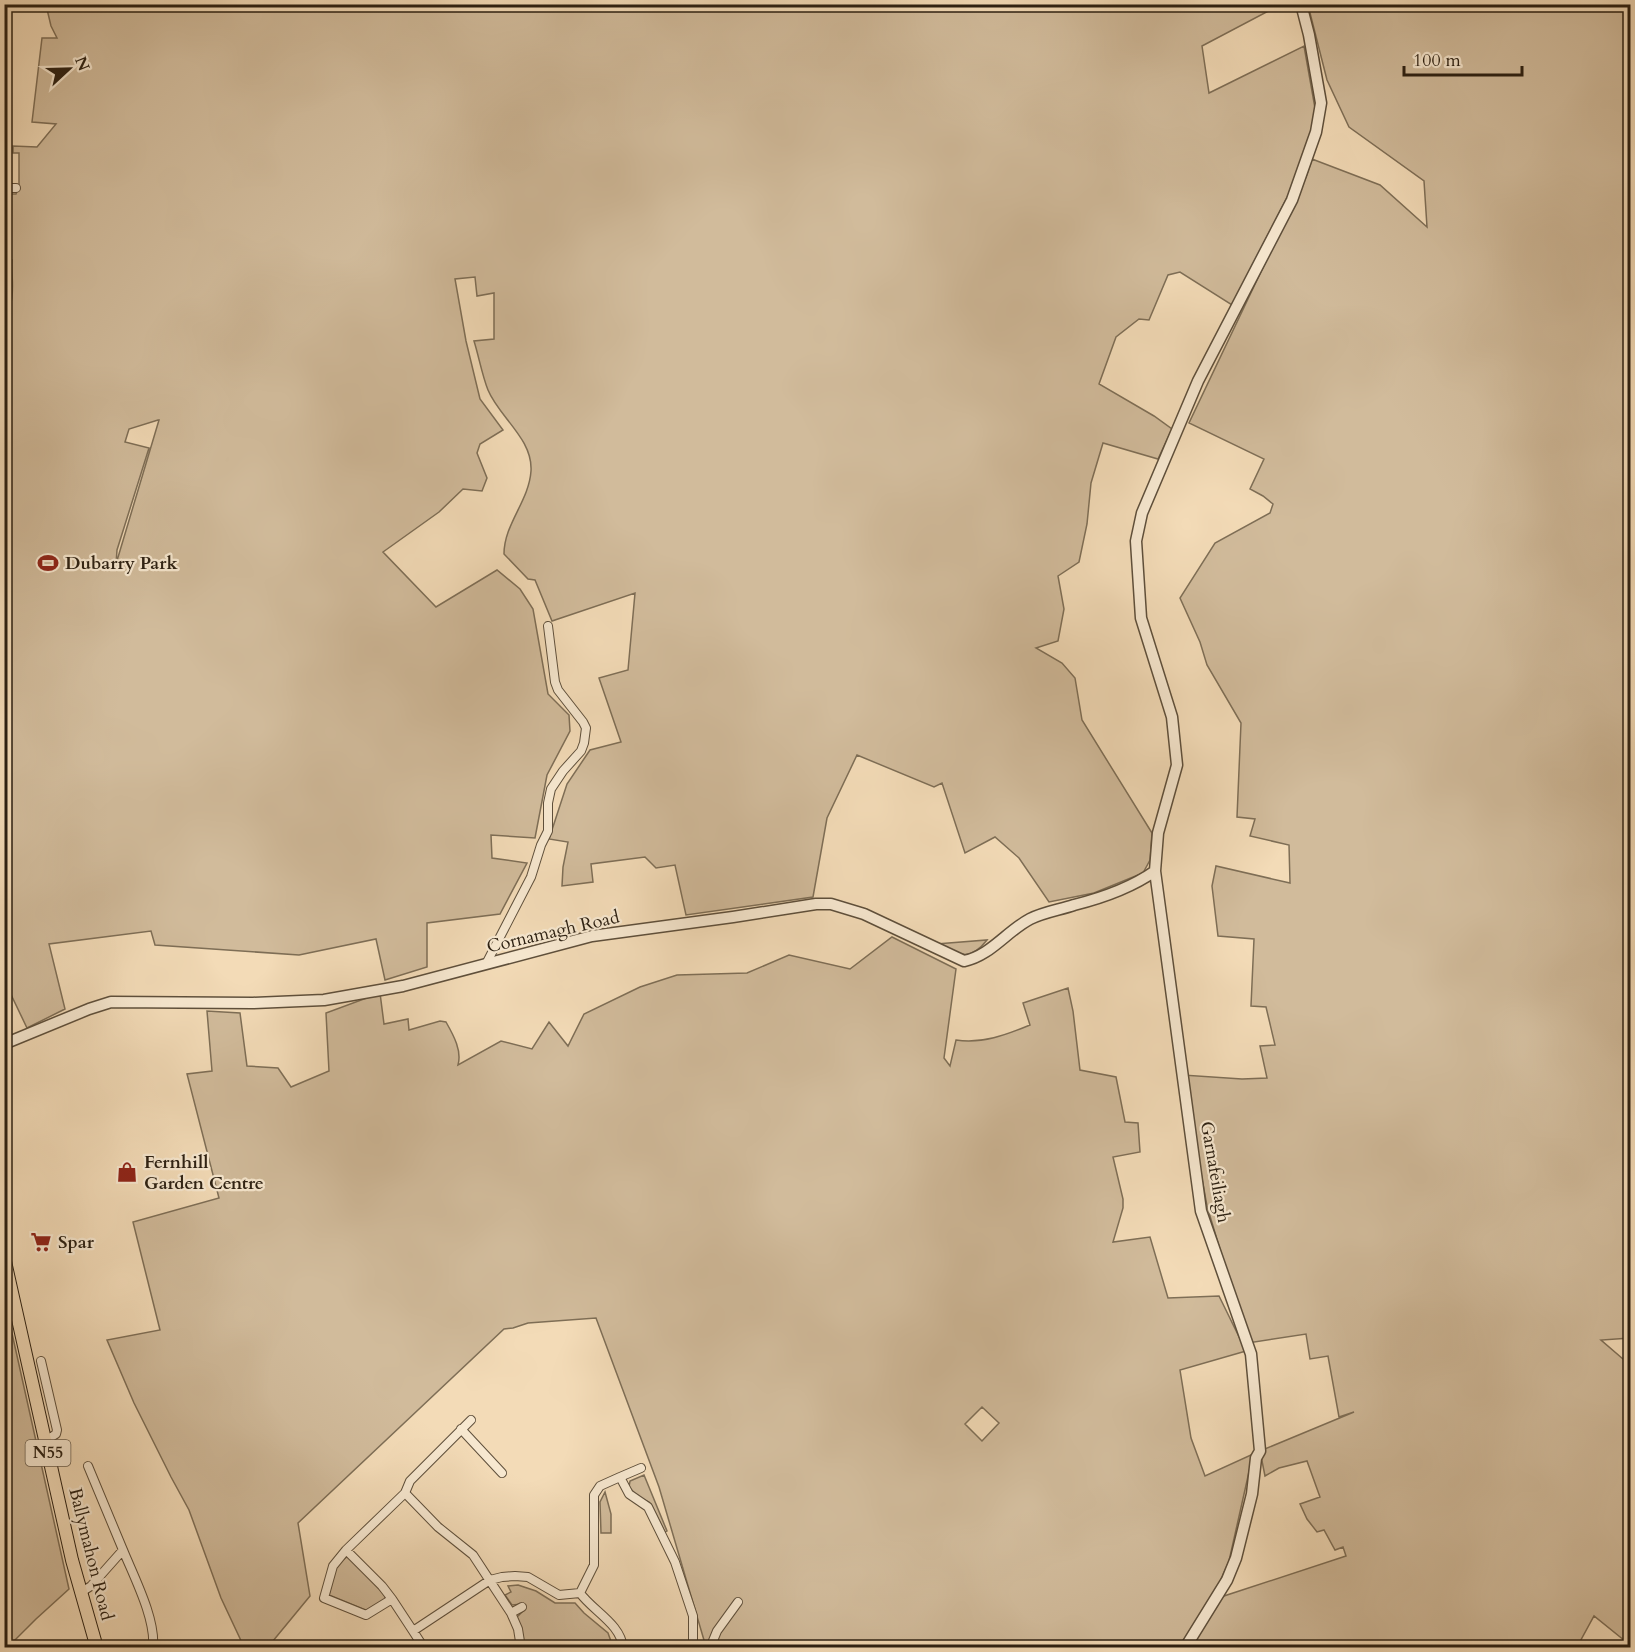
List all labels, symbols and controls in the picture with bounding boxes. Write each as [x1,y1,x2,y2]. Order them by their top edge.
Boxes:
north arrow [39,39,99,99]
scale bar [1404,39,1522,77]
text: 100 m [1413,48,1461,73]
text: N [69,53,95,74]
sports icon: Dubarry Park [36,551,60,575]
place label: Dubarry Park [65,551,178,576]
street label: Cornamagh Road [484,904,622,959]
street label: Garnafeiliagh [1194,1119,1236,1225]
place label: Fernhill Garden Centre [144,1150,264,1196]
shop icon: Fernhill Garden Centre [115,1160,139,1184]
supermarket icon: Spar [29,1230,53,1254]
place label: Spar [58,1230,95,1255]
road number: N55 [26,1440,70,1466]
street label: Ballymahon Road [62,1485,120,1623]

